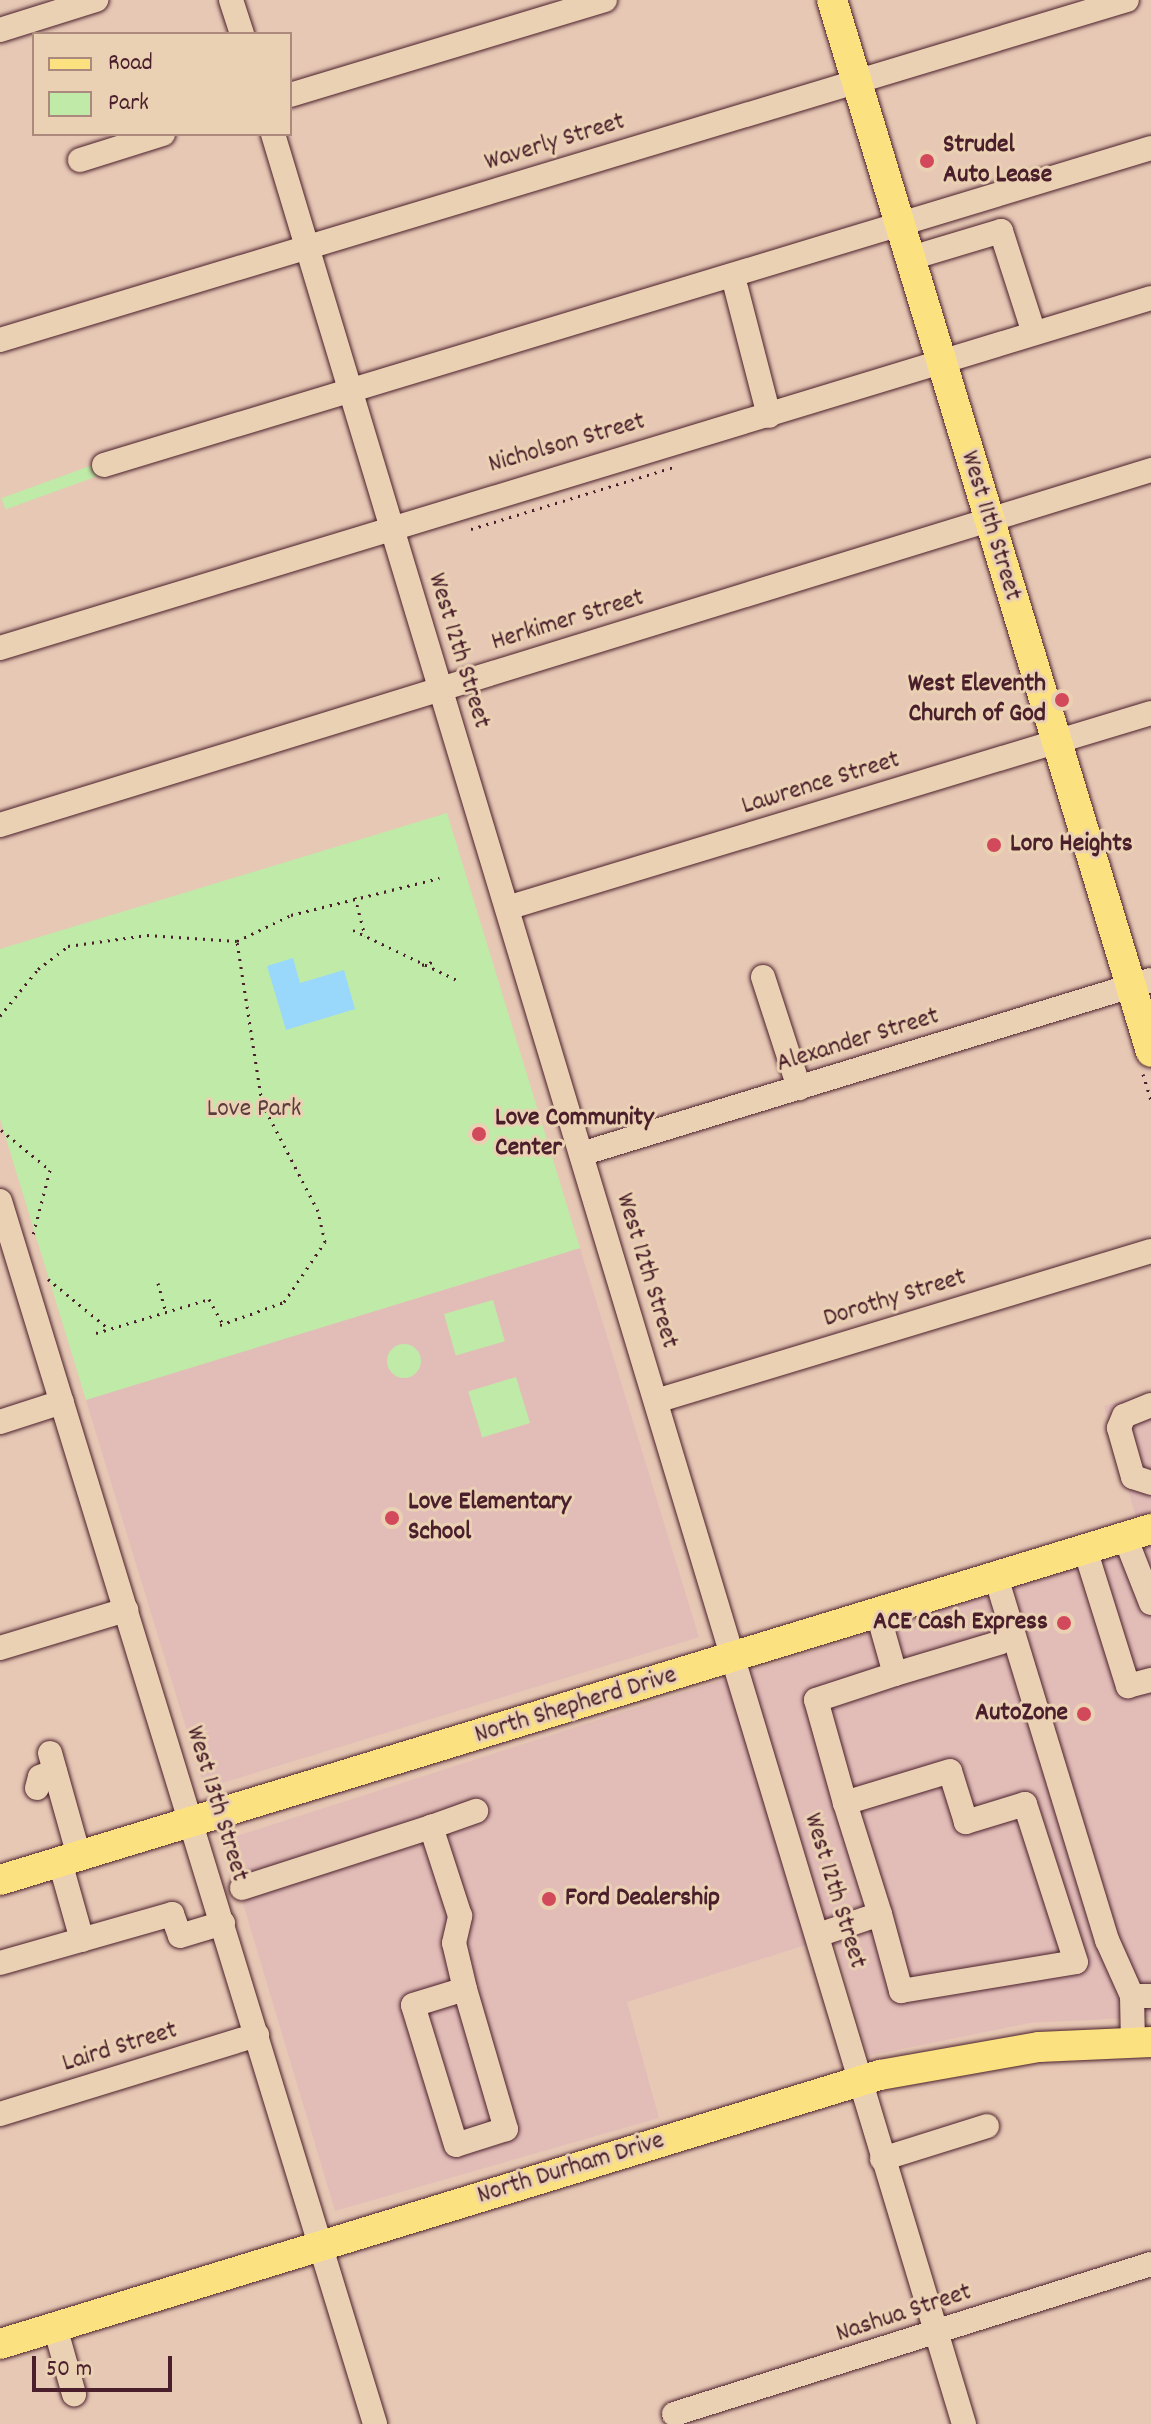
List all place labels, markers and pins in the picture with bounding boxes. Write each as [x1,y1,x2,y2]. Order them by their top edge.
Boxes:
place label: Strudel Auto Lease [943,130,1052,192]
marker: Strudel Auto Lease [918,152,936,170]
place label: West Eleventh Church of God [908,669,1046,730]
marker: West Eleventh Church of God [1053,691,1071,709]
place label: Loro Heights [1010,829,1133,861]
marker: Loro Heights [985,836,1003,854]
place label: Love Community Center [495,1103,654,1164]
marker: Love Community Center [470,1125,488,1143]
place label: Love Elementary School [408,1487,571,1548]
marker: Love Elementary School [383,1509,401,1527]
place label: ACE Cash Express [873,1607,1048,1639]
marker: ACE Cash Express [1055,1614,1073,1632]
place label: AutoZone [975,1698,1068,1730]
marker: AutoZone [1075,1705,1093,1723]
place label: Ford Dealership [565,1883,720,1915]
marker: Ford Dealership [540,1890,558,1908]

